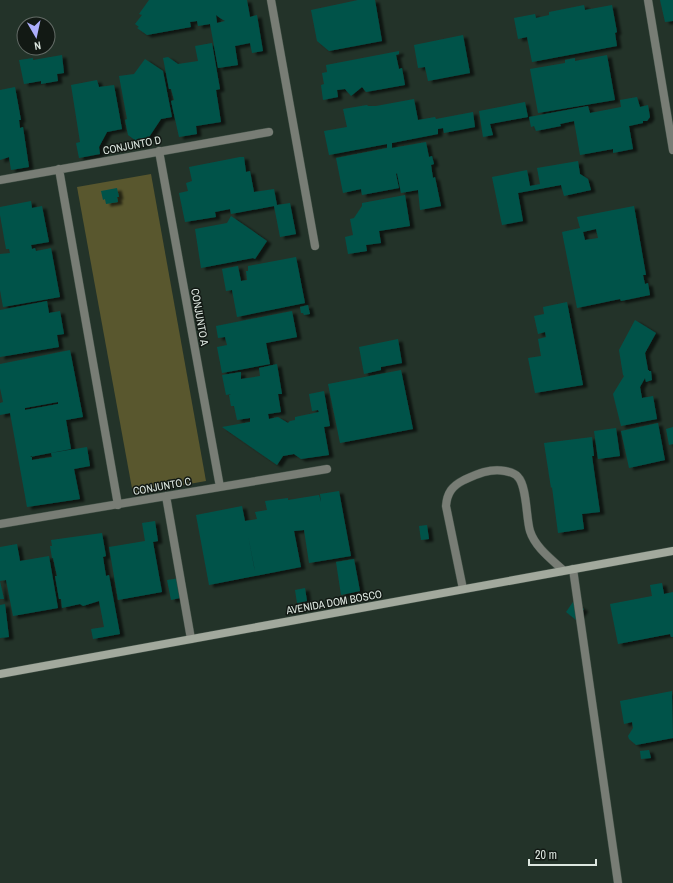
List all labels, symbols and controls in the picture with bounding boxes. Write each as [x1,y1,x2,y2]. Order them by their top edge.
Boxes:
north arrow [16,16,56,56]
text: N [33,38,42,53]
street label: CONJUNTO D [102,133,162,157]
street label: CONJUNTO A [188,287,212,348]
street label: CONJUNTO C [132,474,193,498]
street label: AVENIDA DOM BOSCO [284,587,383,617]
scale bar [529,841,596,867]
text: 20 m [535,847,557,863]

